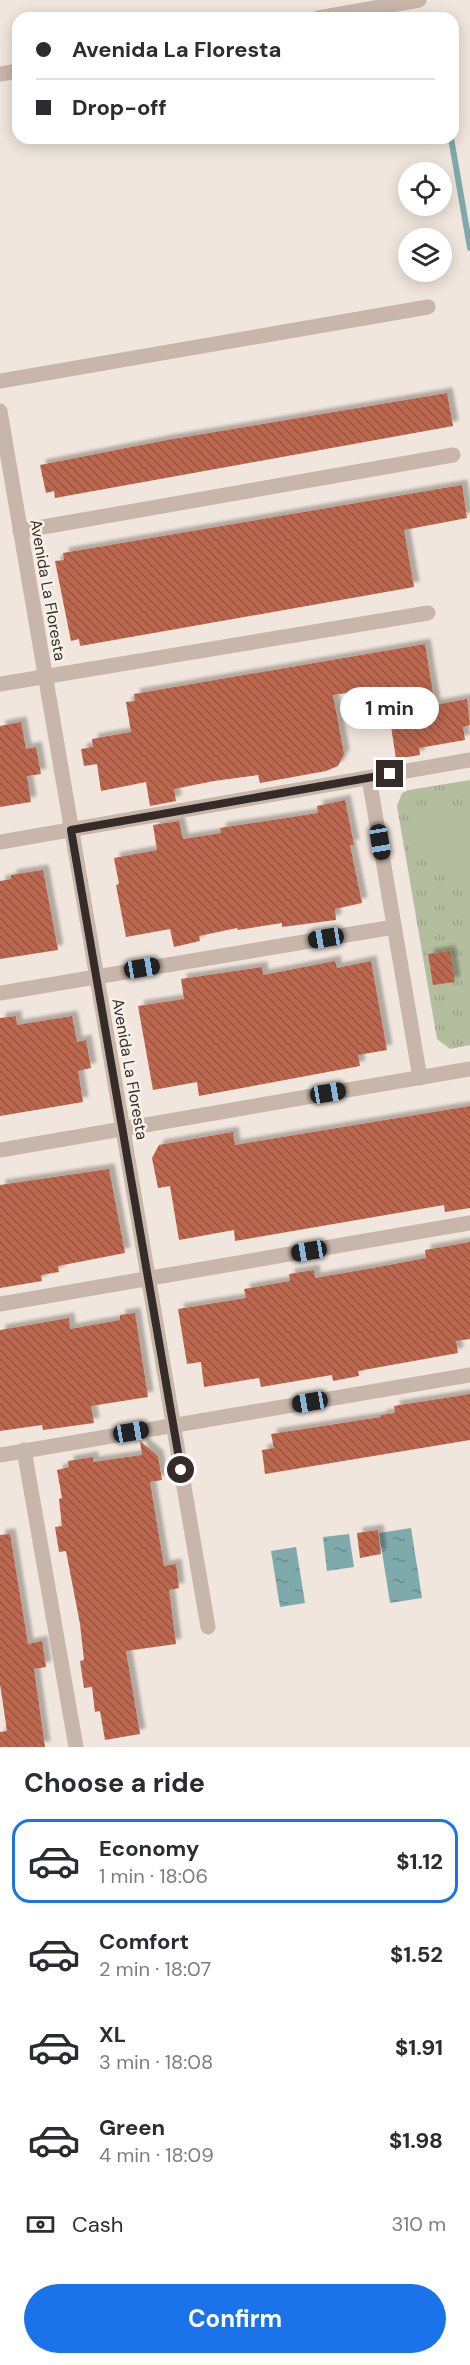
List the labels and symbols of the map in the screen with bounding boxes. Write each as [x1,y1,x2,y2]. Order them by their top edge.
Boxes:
street label: Avenida La Floresta [25,518,71,662]
callout: 1 min [340,687,440,729]
route end [376,760,403,787]
car [368,823,392,861]
car [307,926,345,950]
car [123,956,161,980]
street label: Avenida La Floresta [107,997,153,1141]
car [309,1081,347,1105]
car [290,1239,328,1263]
car [291,1390,329,1414]
car [112,1420,150,1444]
route start [167,1456,194,1483]

